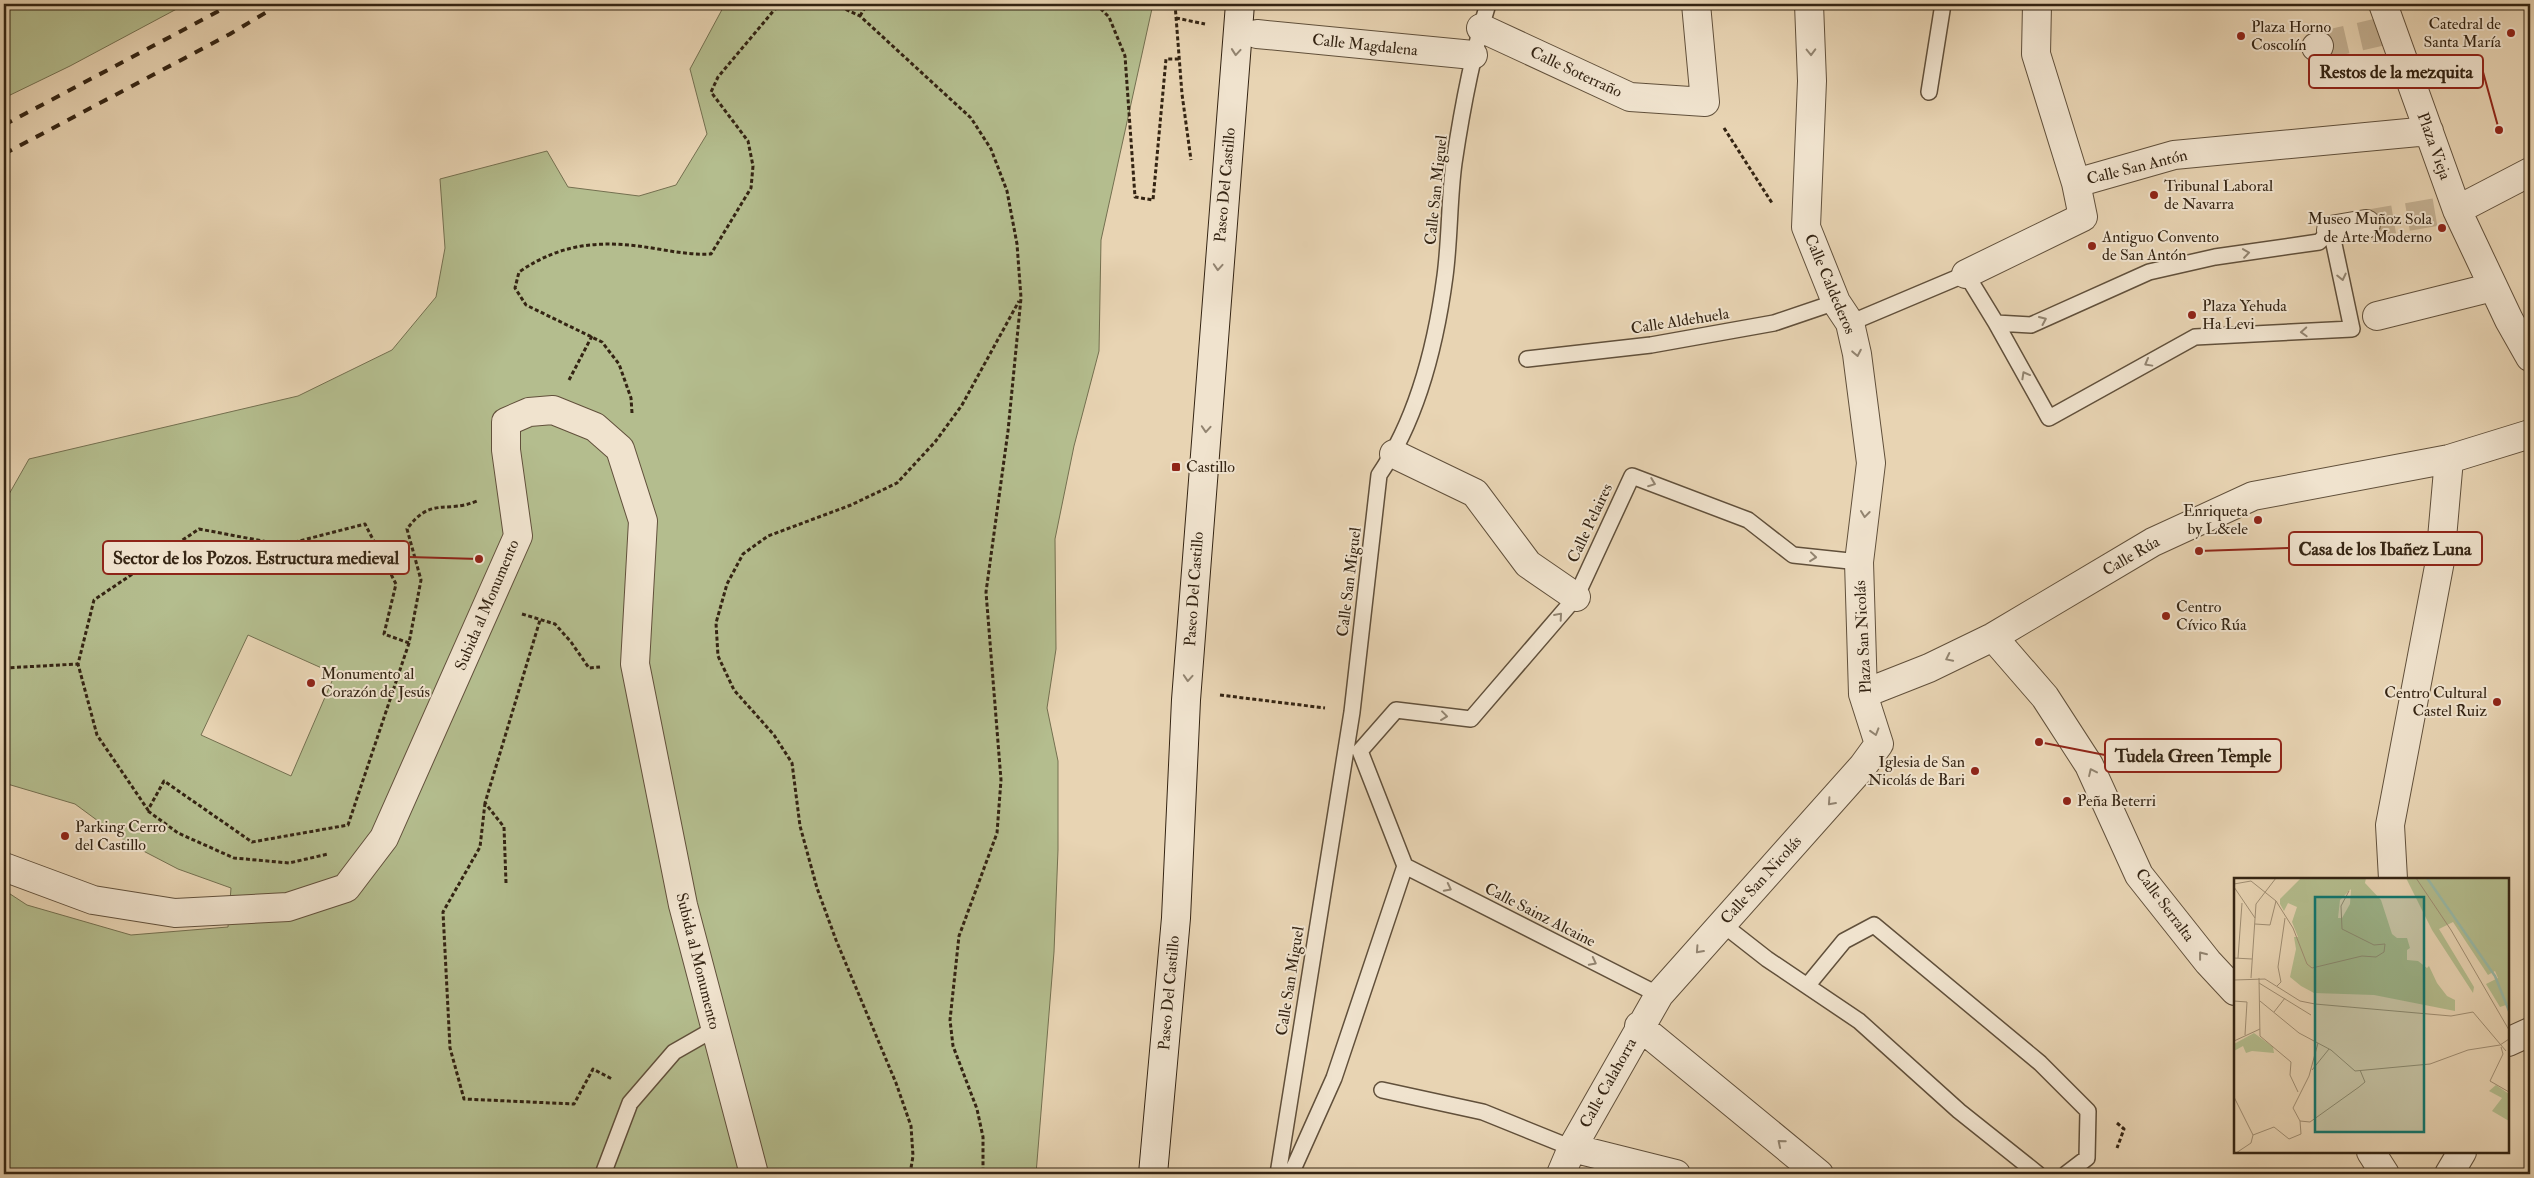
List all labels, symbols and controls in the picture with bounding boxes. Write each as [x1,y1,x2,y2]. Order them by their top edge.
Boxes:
place label: Catedral de Santa María [2423,14,2501,52]
place label: Plaza Horno Coscolín [2251,17,2331,55]
marker: Catedral de Santa María [2505,27,2517,39]
street label: Calle Magdalena [1311,30,1419,61]
marker: Plaza Horno Coscolín [2235,30,2247,42]
street label: Calle Soterraño [1527,42,1625,102]
one-way arrow [1231,49,1242,57]
one-way arrow [1806,49,1817,57]
callout: Restos de la mezquita [2309,55,2483,88]
text: Restos de la mezquita [2319,61,2473,84]
street label: Plaza Vieja [2413,110,2456,183]
street label: Paseo Del Castillo [1210,127,1240,243]
street label: Calle San Miguel [1420,134,1452,246]
street label: Calle San Antón [2085,145,2189,189]
place label: Tribunal Laboral de Navarra [2164,176,2273,214]
marker: Tribunal Laboral de Navarra [2148,189,2160,201]
place label: Museo Muñoz Sola de Arte Moderno [2308,209,2432,247]
marker: Museo Muñoz Sola de Arte Moderno [2436,222,2448,234]
place label: Antiguo Convento de San Antón [2101,227,2219,265]
street label: Calle Caldederos [1800,231,1860,337]
marker: Antiguo Convento de San Antón [2086,240,2098,252]
one-way arrow [2242,248,2250,258]
one-way arrow [1213,263,1224,271]
one-way arrow [2336,273,2347,282]
place label: Plaza Yehuda Ha Levi [2202,296,2287,334]
street label: Calle Aldehuela [1629,303,1731,339]
marker: Plaza Yehuda Ha Levi [2186,309,2198,321]
one-way arrow [2038,316,2047,326]
one-way arrow [2299,326,2307,337]
one-way arrow [1851,348,1861,357]
one-way arrow [2144,357,2153,367]
one-way arrow [2021,371,2031,380]
one-way arrow [1201,425,1212,433]
place label: Castillo [1186,457,1235,477]
marker: Castillo [1170,461,1182,473]
one-way arrow [1647,477,1655,487]
street label: Calle Pelaires [1563,480,1617,566]
place label: Enriqueta by L&ele [2183,501,2248,539]
one-way arrow [1860,510,1871,518]
marker: Enriqueta by L&ele [2252,514,2264,526]
street label: Calle San Miguel [1332,526,1366,638]
street label: Paseo Del Castillo [1180,531,1208,647]
street label: Calle Rúa [2099,531,2163,580]
callout: Casa de los Ibañez Luna [2289,532,2482,565]
street label: Subida al Monumento [450,536,524,673]
text: Casa de los Ibañez Luna [2298,538,2472,561]
callout: Sector de los Pozos. Estructura medieval [103,541,409,574]
text: Sector de los Pozos. Estructura medieval [113,547,399,570]
one-way arrow [1809,551,1817,562]
street label: Plaza San Nicolás [1850,580,1876,694]
place label: Centro Cívico Rúa [2176,597,2247,635]
marker: Centro Cívico Rúa [2160,610,2172,622]
one-way arrow [1554,612,1563,621]
one-way arrow [1945,652,1954,663]
place label: Monumento al Corazón de Jesús [321,664,430,703]
one-way arrow [1182,674,1193,682]
marker: Monumento al Corazón de Jesús [305,677,317,689]
place label: Centro Cultural Castel Ruiz [2384,683,2487,721]
marker: Centro Cultural Castel Ruiz [2491,696,2503,708]
one-way arrow [1440,710,1448,720]
one-way arrow [1869,727,1879,735]
callout: Tudela Green Temple [2105,739,2281,772]
text: Tudela Green Temple [2114,745,2272,768]
place label: Iglesia de San Nicolás de Bari [1868,752,1965,790]
marker: Iglesia de San Nicolás de Bari [1969,765,1981,777]
one-way arrow [2088,768,2098,777]
place label: Peña Beterri [2077,791,2156,811]
marker: Peña Beterri [2061,795,2073,807]
one-way arrow [1828,797,1837,806]
place label: Parking Cerro del Castillo [75,817,166,855]
marker: Parking Cerro del Castillo [59,830,71,842]
street label: Calle San Nicolás [1716,832,1806,928]
street label: Calle Serralta [2131,865,2199,946]
street label: Calle Sainz Alcaine [1481,878,1599,952]
inset map [2234,878,2509,1153]
one-way arrow [1443,882,1452,892]
street label: Subida al Monumento [671,891,725,1032]
street label: Calle San Miguel [1271,925,1309,1037]
street label: Paseo Del Castillo [1154,935,1184,1051]
one-way arrow [1696,944,1705,953]
one-way arrow [2200,952,2208,961]
one-way arrow [1588,956,1597,966]
street label: Calle Calahorra [1575,1034,1641,1132]
one-way arrow [1778,1140,1787,1149]

